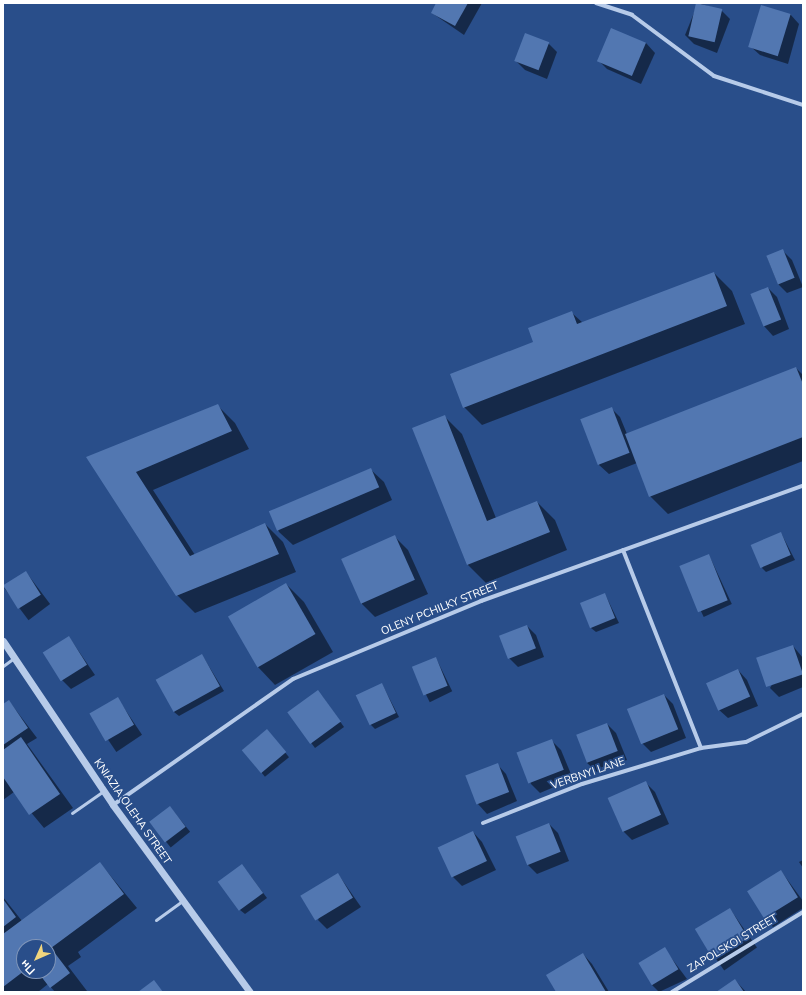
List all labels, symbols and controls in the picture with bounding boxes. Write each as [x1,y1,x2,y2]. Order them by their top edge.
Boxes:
street label: OLENY PCHILKY STREET [379,579,501,639]
street label: VERBNYI LANE [549,755,627,793]
street label: KNIAZIA OLEHA STREET [91,757,173,867]
street label: ZAPOLSKOI STREET [686,912,780,976]
north arrow [16,939,56,979]
text: Пн [17,956,39,978]

